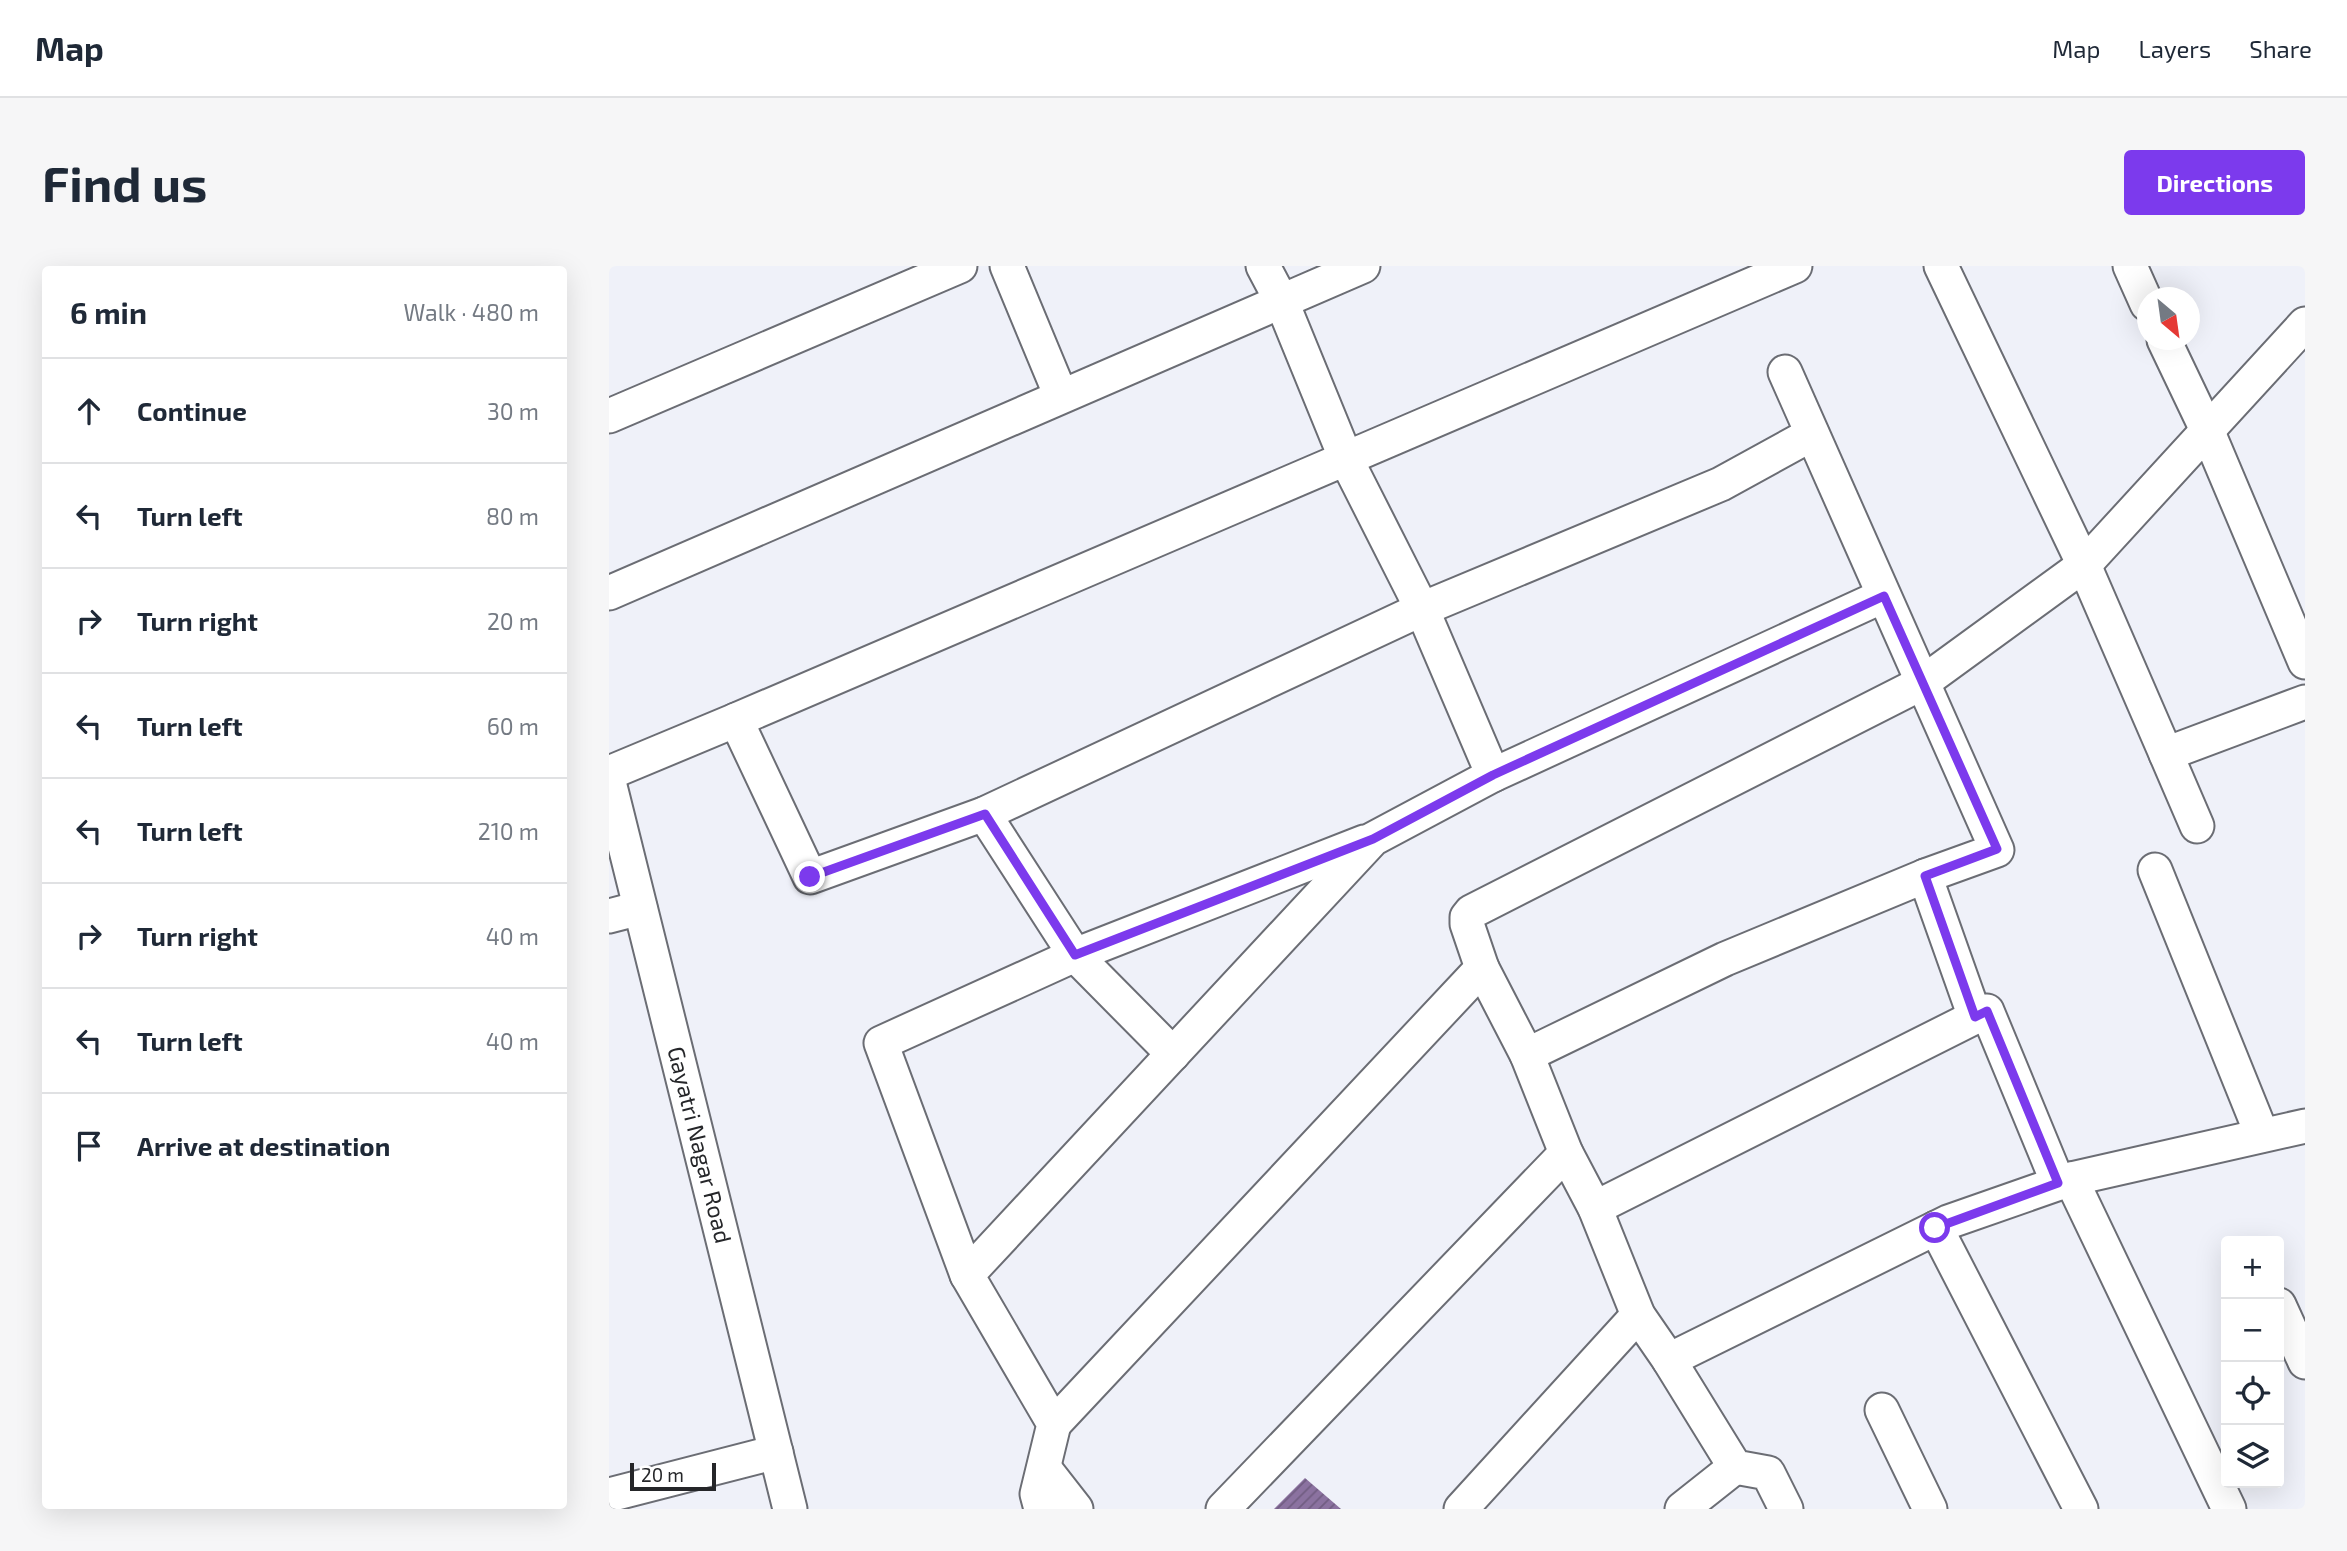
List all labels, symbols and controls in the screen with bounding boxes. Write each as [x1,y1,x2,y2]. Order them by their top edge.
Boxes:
text: Map [35,28,104,68]
text: Map [2052,34,2100,63]
text: Layers [2138,34,2211,63]
text: Share [2249,34,2312,63]
button: Directions [2124,150,2305,215]
text: Find us [42,153,207,212]
north arrow [2137,287,2200,350]
text: 6 min [70,294,147,330]
text: Walk · 480 m [404,298,539,326]
icon: ahead [70,392,108,430]
text: Continue [137,395,247,426]
text: 30 m [487,397,539,425]
icon: left [70,497,108,535]
text: Turn left [137,500,243,531]
text: 80 m [486,502,539,530]
icon: right [70,602,108,640]
text: Turn right [137,605,258,636]
text: 20 m [487,607,539,635]
icon: left [70,707,108,745]
text: Turn left [137,710,243,741]
text: 60 m [487,712,539,740]
icon: left [70,812,108,850]
text: Turn left [137,815,243,846]
text: 210 m [478,817,539,845]
route end [794,861,825,892]
icon: right [70,917,108,955]
text: Turn right [137,920,258,951]
text: 40 m [486,922,539,950]
icon: left [70,1022,108,1060]
text: Turn left [137,1025,243,1056]
text: 40 m [486,1027,539,1055]
street label: Gayatri Nagar Road [662,1043,738,1246]
icon: arrive [70,1127,108,1165]
text: Arrive at destination [137,1130,390,1161]
route start [1919,1212,1950,1243]
map controls [2221,1236,2284,1488]
button: + [2221,1236,2284,1299]
button: − [2221,1299,2284,1362]
button: locate [2221,1362,2284,1425]
button: layers [2221,1425,2284,1488]
scale bar [630,1460,716,1492]
text: 20 m [641,1463,684,1486]

